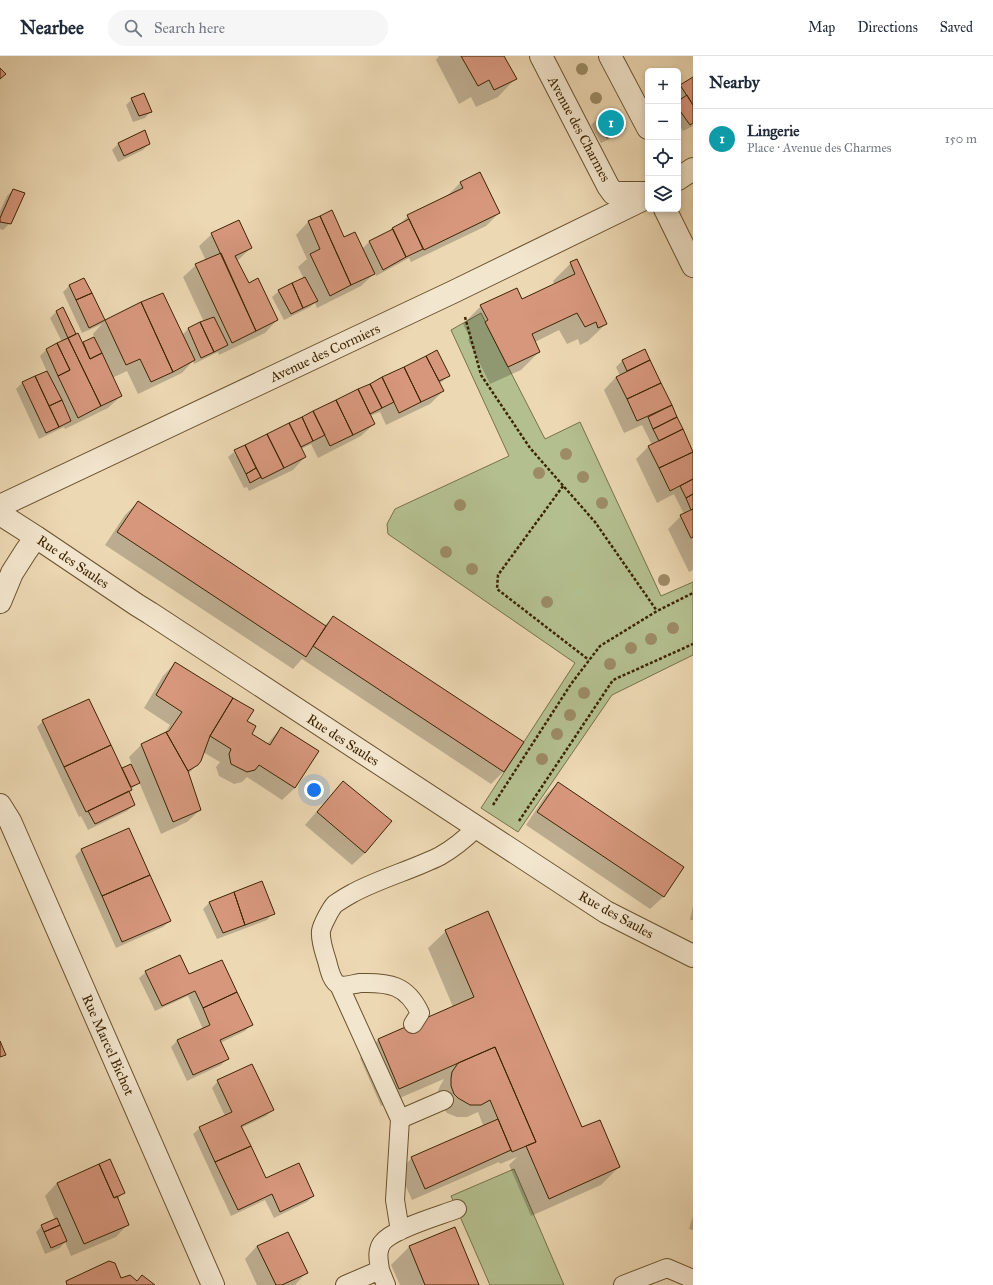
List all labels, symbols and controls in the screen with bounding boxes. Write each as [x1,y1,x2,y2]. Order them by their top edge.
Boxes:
search box [108,10,388,46]
text: Nearbee [20,16,84,39]
icon: search [122,17,144,39]
text: Search here [154,19,225,37]
text: Map [808,19,835,36]
text: Directions [857,19,918,36]
text: Saved [940,19,973,36]
map controls [645,68,681,212]
button: + [645,68,681,104]
street label: Avenue des Charmes [544,72,614,185]
text: Nearby [709,72,760,93]
button: − [645,104,681,140]
pin: 1 [598,108,624,138]
text: Lingerie [747,122,800,140]
text: 1 [719,131,725,147]
text: 150 m [945,131,977,147]
button: locate [645,140,681,176]
text: Place · Avenue des Charmes [747,140,892,156]
button: layers [645,176,681,212]
street label: Avenue des Cormiers [266,320,383,386]
street label: Rue des Saules [34,532,112,592]
street label: Rue des Saules [304,710,382,770]
your location [304,780,324,800]
street label: Rue des Saules [576,887,656,943]
street label: Rue Marcel Bichot [78,992,138,1098]

